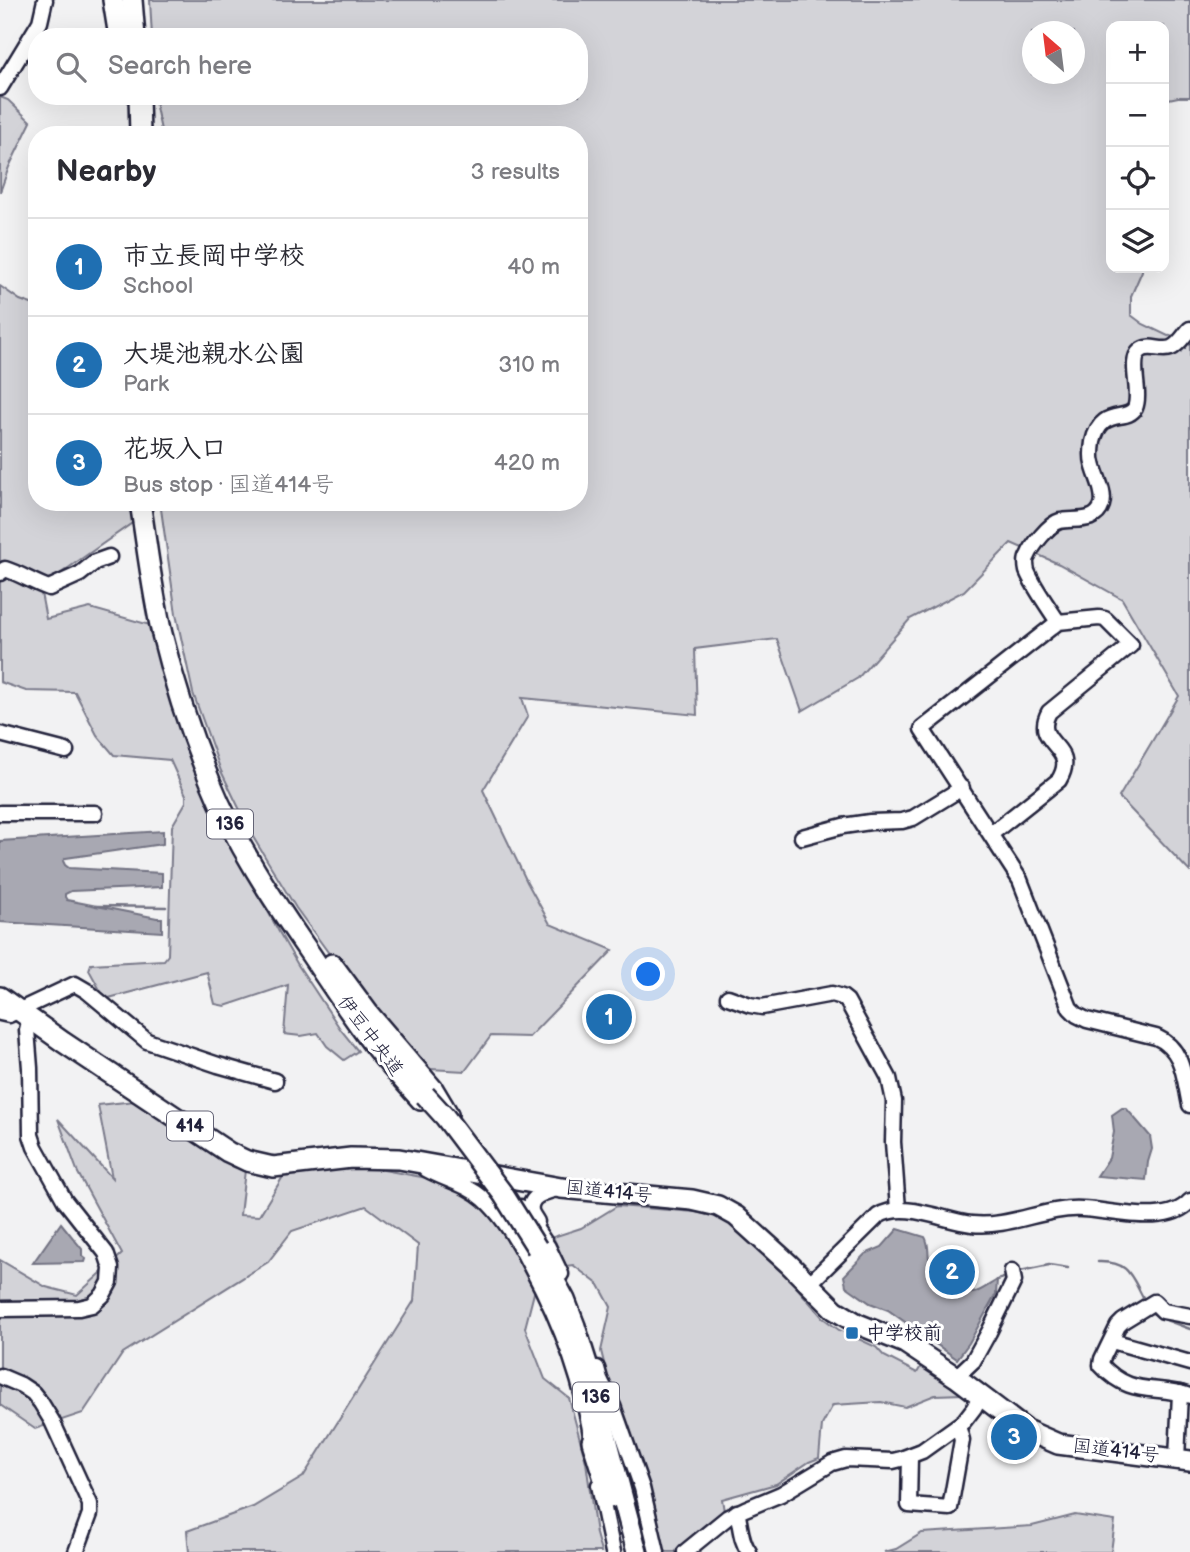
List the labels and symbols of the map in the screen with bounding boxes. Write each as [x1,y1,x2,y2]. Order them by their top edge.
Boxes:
north arrow [1022,21,1085,84]
road number: 136 [207,810,253,838]
your location [631,957,665,991]
street label: 伊豆中央道 [332,991,408,1081]
pin: 1 [586,991,632,1043]
road number: 414 [167,1112,213,1140]
street label: 国道414号 [564,1176,654,1208]
pin: 2 [929,1246,975,1298]
place label: 中学校前 [866,1322,942,1345]
marker: 中学校前 [844,1325,860,1341]
road number: 136 [573,1382,619,1412]
pin: 3 [991,1411,1037,1463]
street label: 国道414号 [1071,1434,1161,1468]

